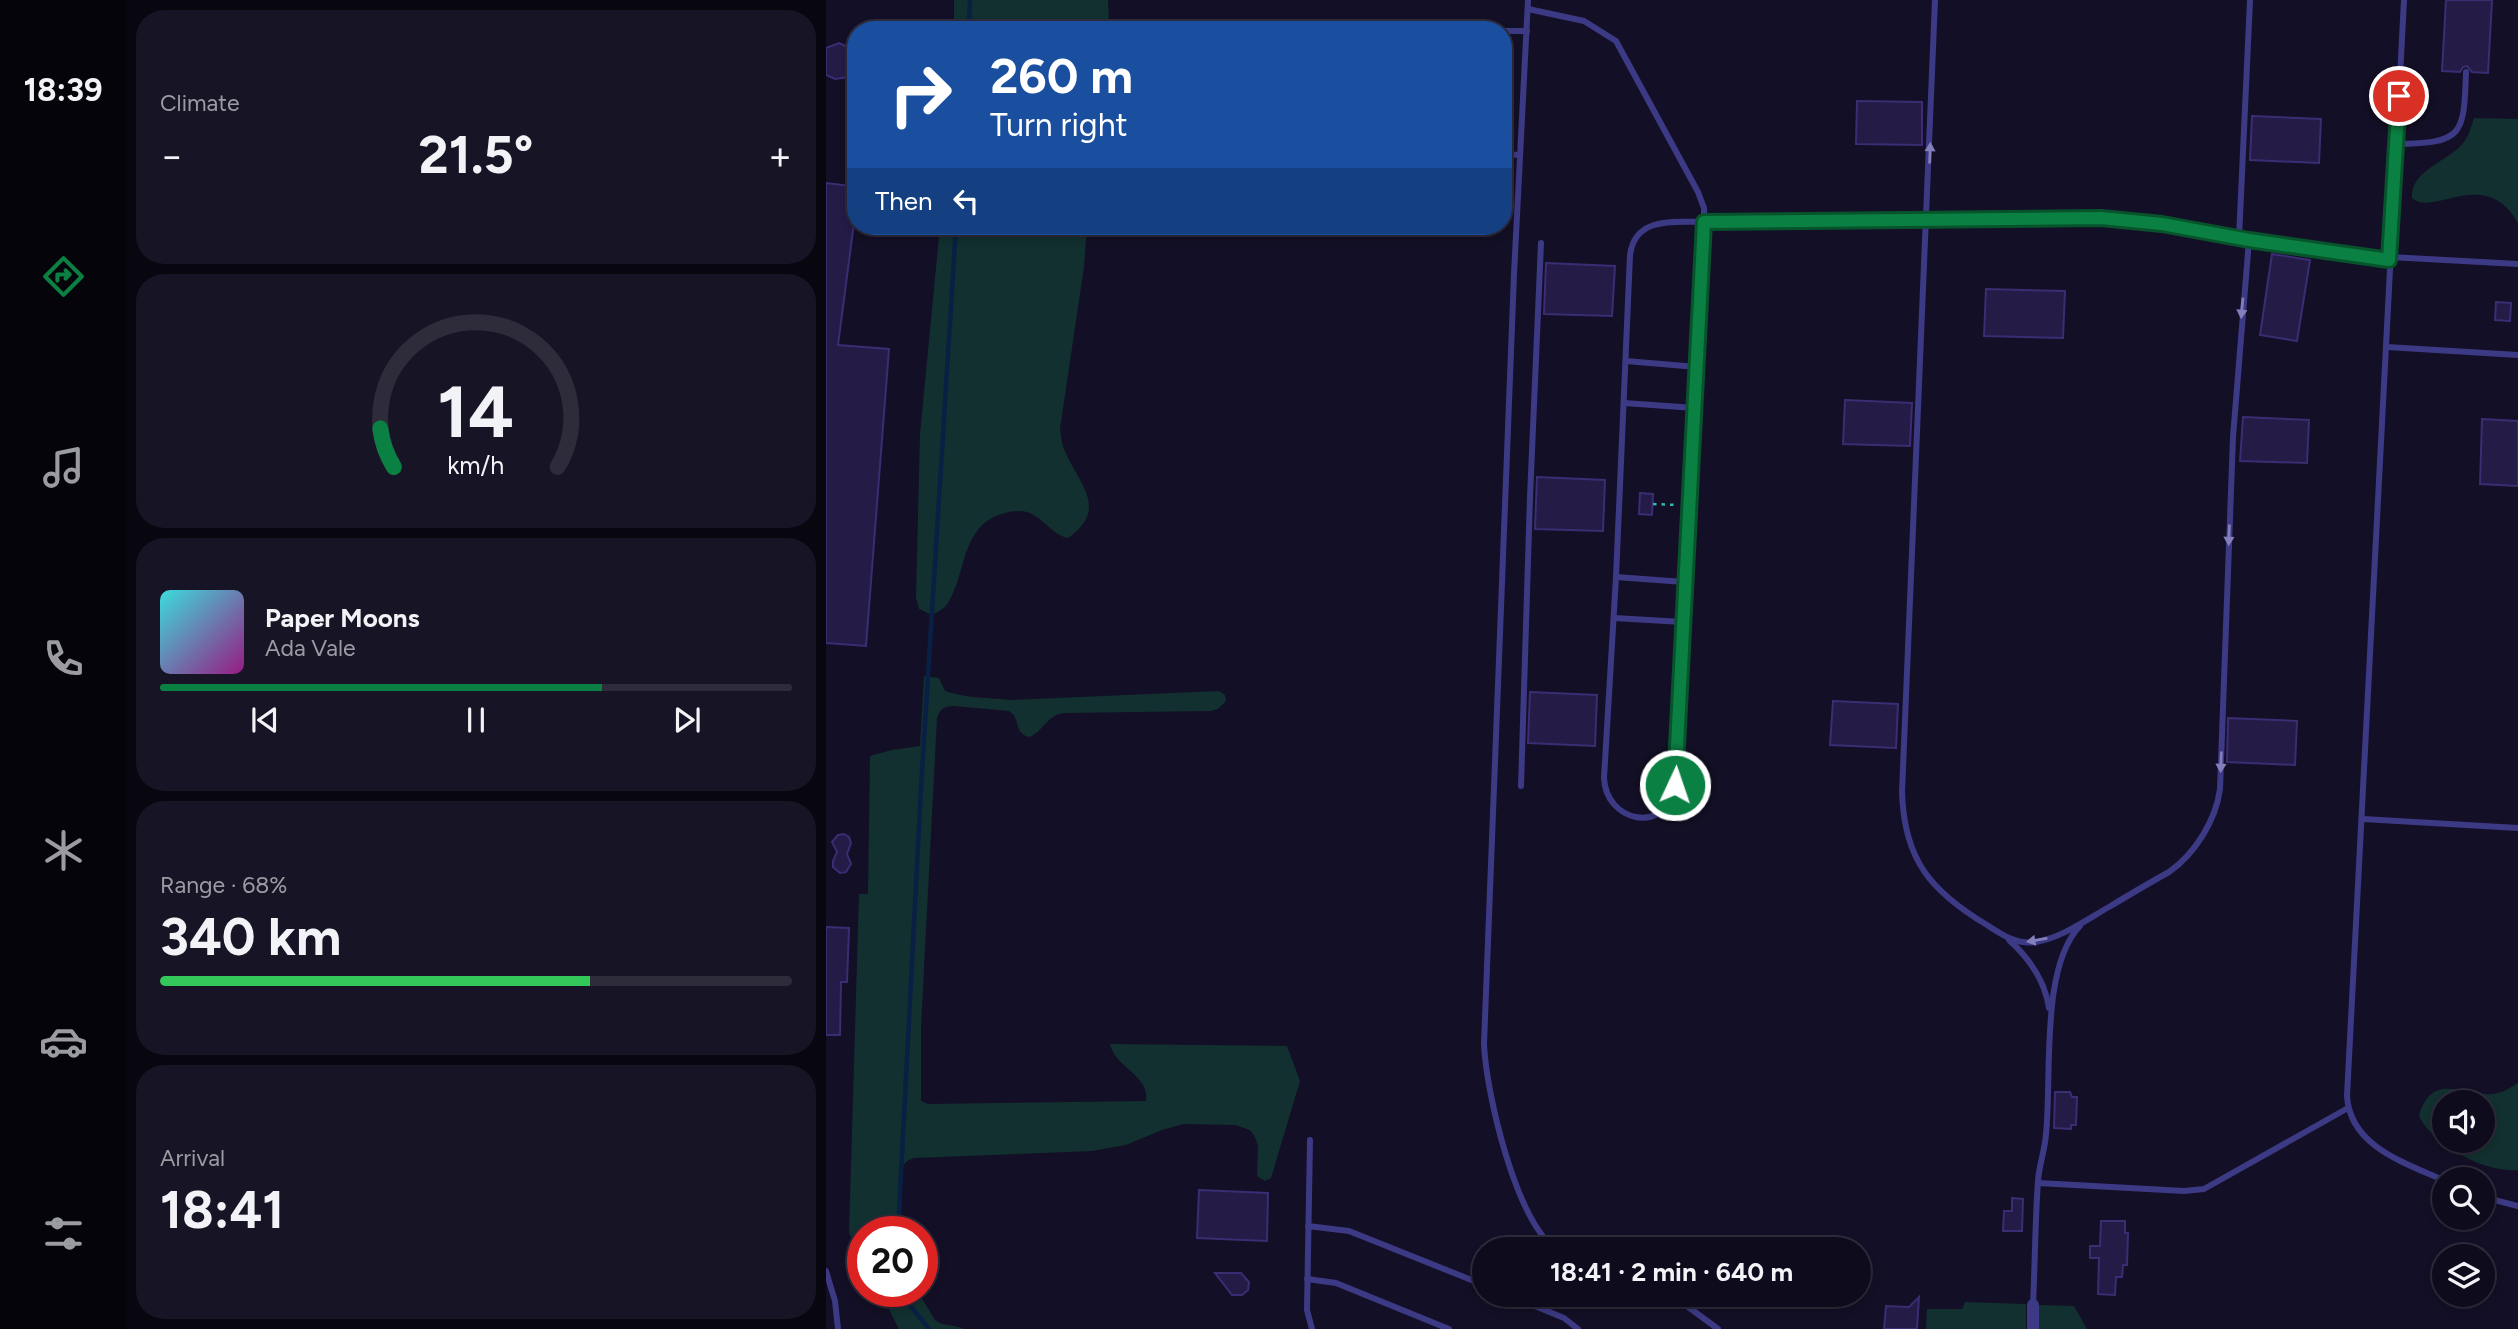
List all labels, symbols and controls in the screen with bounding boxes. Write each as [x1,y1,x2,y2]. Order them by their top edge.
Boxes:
text: 260 m [990,46,1133,105]
icon: right [875,49,966,140]
pin [2369,66,2429,126]
text: 18:39 [23,71,103,109]
icon: arrive [2380,77,2418,115]
text: Climate [160,89,239,117]
text: Turn right [990,106,1128,144]
text: 21.5° [419,124,533,186]
text: − [160,133,184,179]
text: + [768,133,792,179]
one-way arrow [1924,142,1936,164]
icon: left [947,182,985,220]
text: Then [875,185,933,217]
icon: directions [39,252,88,301]
one-way arrow [2236,297,2247,319]
text: 14 [438,368,514,455]
icon: music [39,443,88,492]
text: km/h [447,449,505,479]
one-way arrow [2224,524,2235,546]
text: Paper Moons [265,602,420,634]
icon: phone [39,634,88,683]
text: Ada Vale [265,634,356,662]
icon: previous [246,701,284,739]
icon: pause [457,701,495,739]
icon: next [668,701,706,739]
position arrow [1638,748,1712,822]
one-way arrow [2215,751,2226,773]
icon: climate [39,826,88,875]
text: Range · 68% [160,871,287,899]
text: 340 km [160,906,341,968]
one-way arrow [2026,935,2048,946]
icon: car [39,1017,88,1066]
map controls [2432,1090,2495,1307]
button: sound [2432,1090,2495,1153]
text: Arrival [160,1144,225,1172]
button: search [2432,1167,2495,1230]
text: 18:41 [160,1179,284,1241]
icon: filters [39,1209,88,1258]
speed limit sign: 20 [847,1216,938,1307]
button: layers [2432,1244,2495,1307]
text: 18:41 · 2 min · 640 m [1550,1256,1793,1288]

